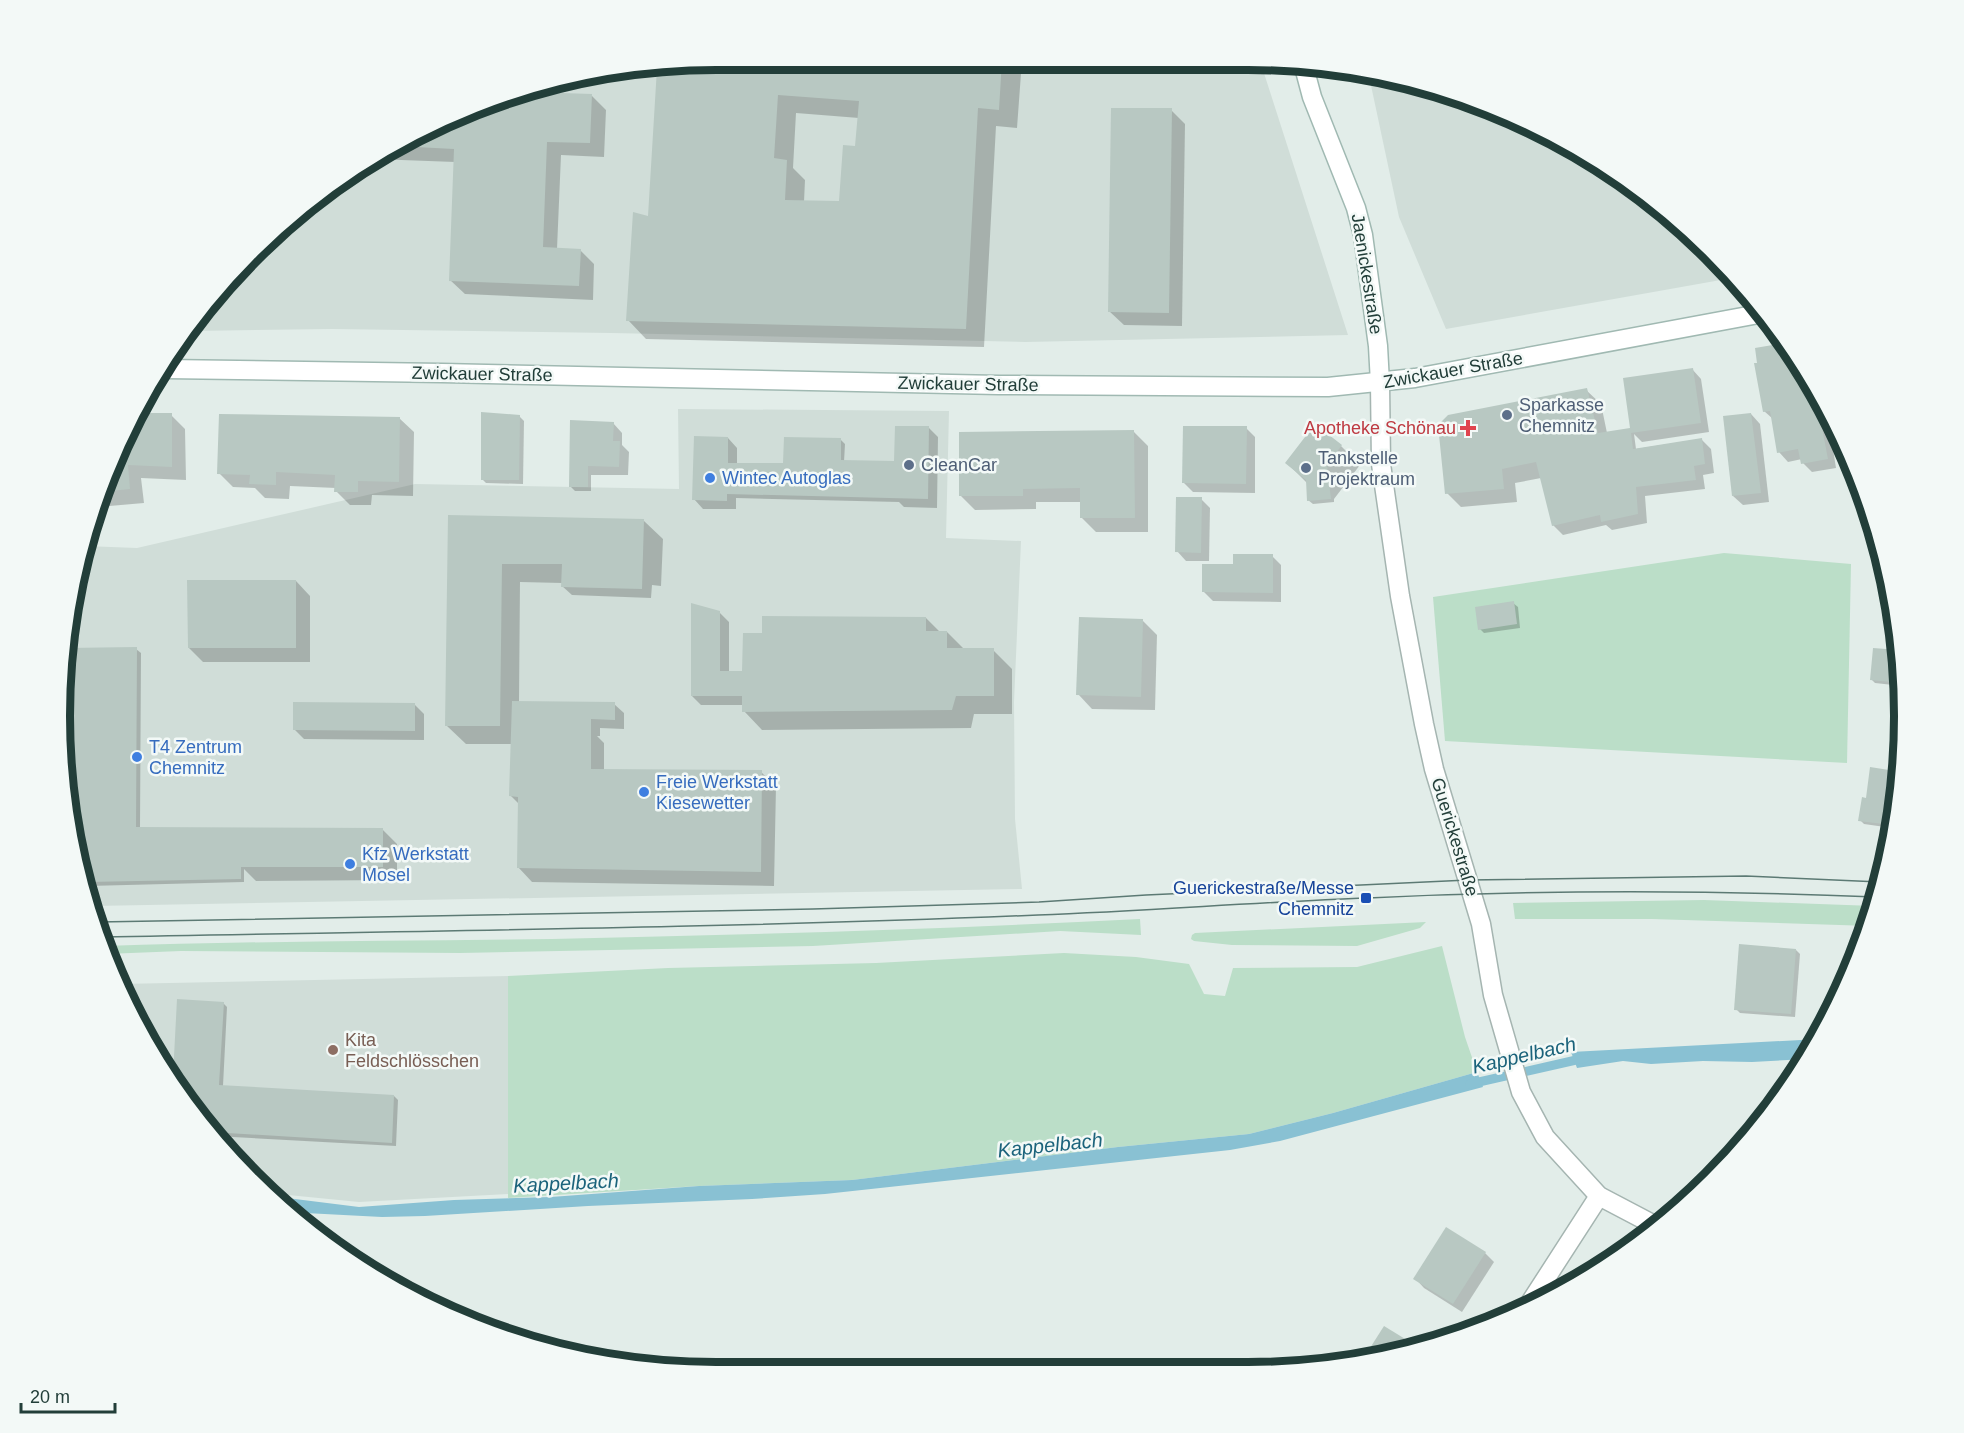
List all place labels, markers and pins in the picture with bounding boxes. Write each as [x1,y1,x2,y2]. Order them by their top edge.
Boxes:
place label: Sparkasse Chemnitz [1519,395,1604,436]
marker: Sparkasse Chemnitz [1500,408,1514,422]
place label: Apotheke Schönau [1304,418,1456,438]
marker: Apotheke Schönau [1461,421,1475,435]
place label: Tankstelle Projektraum [1318,448,1415,489]
place label: CleanCar [921,455,997,475]
marker: CleanCar [902,458,916,472]
marker: Tankstelle Projektraum [1299,461,1313,475]
place label: Wintec Autoglas [722,468,851,488]
marker: Wintec Autoglas [703,471,717,485]
place label: T4 Zentrum Chemnitz [149,737,242,778]
marker: T4 Zentrum Chemnitz [130,750,144,764]
place label: Freie Werkstatt Kiesewetter [656,772,778,813]
marker: Freie Werkstatt Kiesewetter [637,785,651,799]
place label: Kfz Werkstatt Mosel [362,844,469,885]
marker: Kfz Werkstatt Mosel [343,857,357,871]
place label: Guerickestraße/Messe Chemnitz [1173,878,1354,919]
marker: Guerickestraße/Messe Chemnitz [1359,891,1373,905]
place label: Kita Feldschlösschen [345,1030,479,1071]
marker: Kita Feldschlösschen [326,1043,340,1057]

